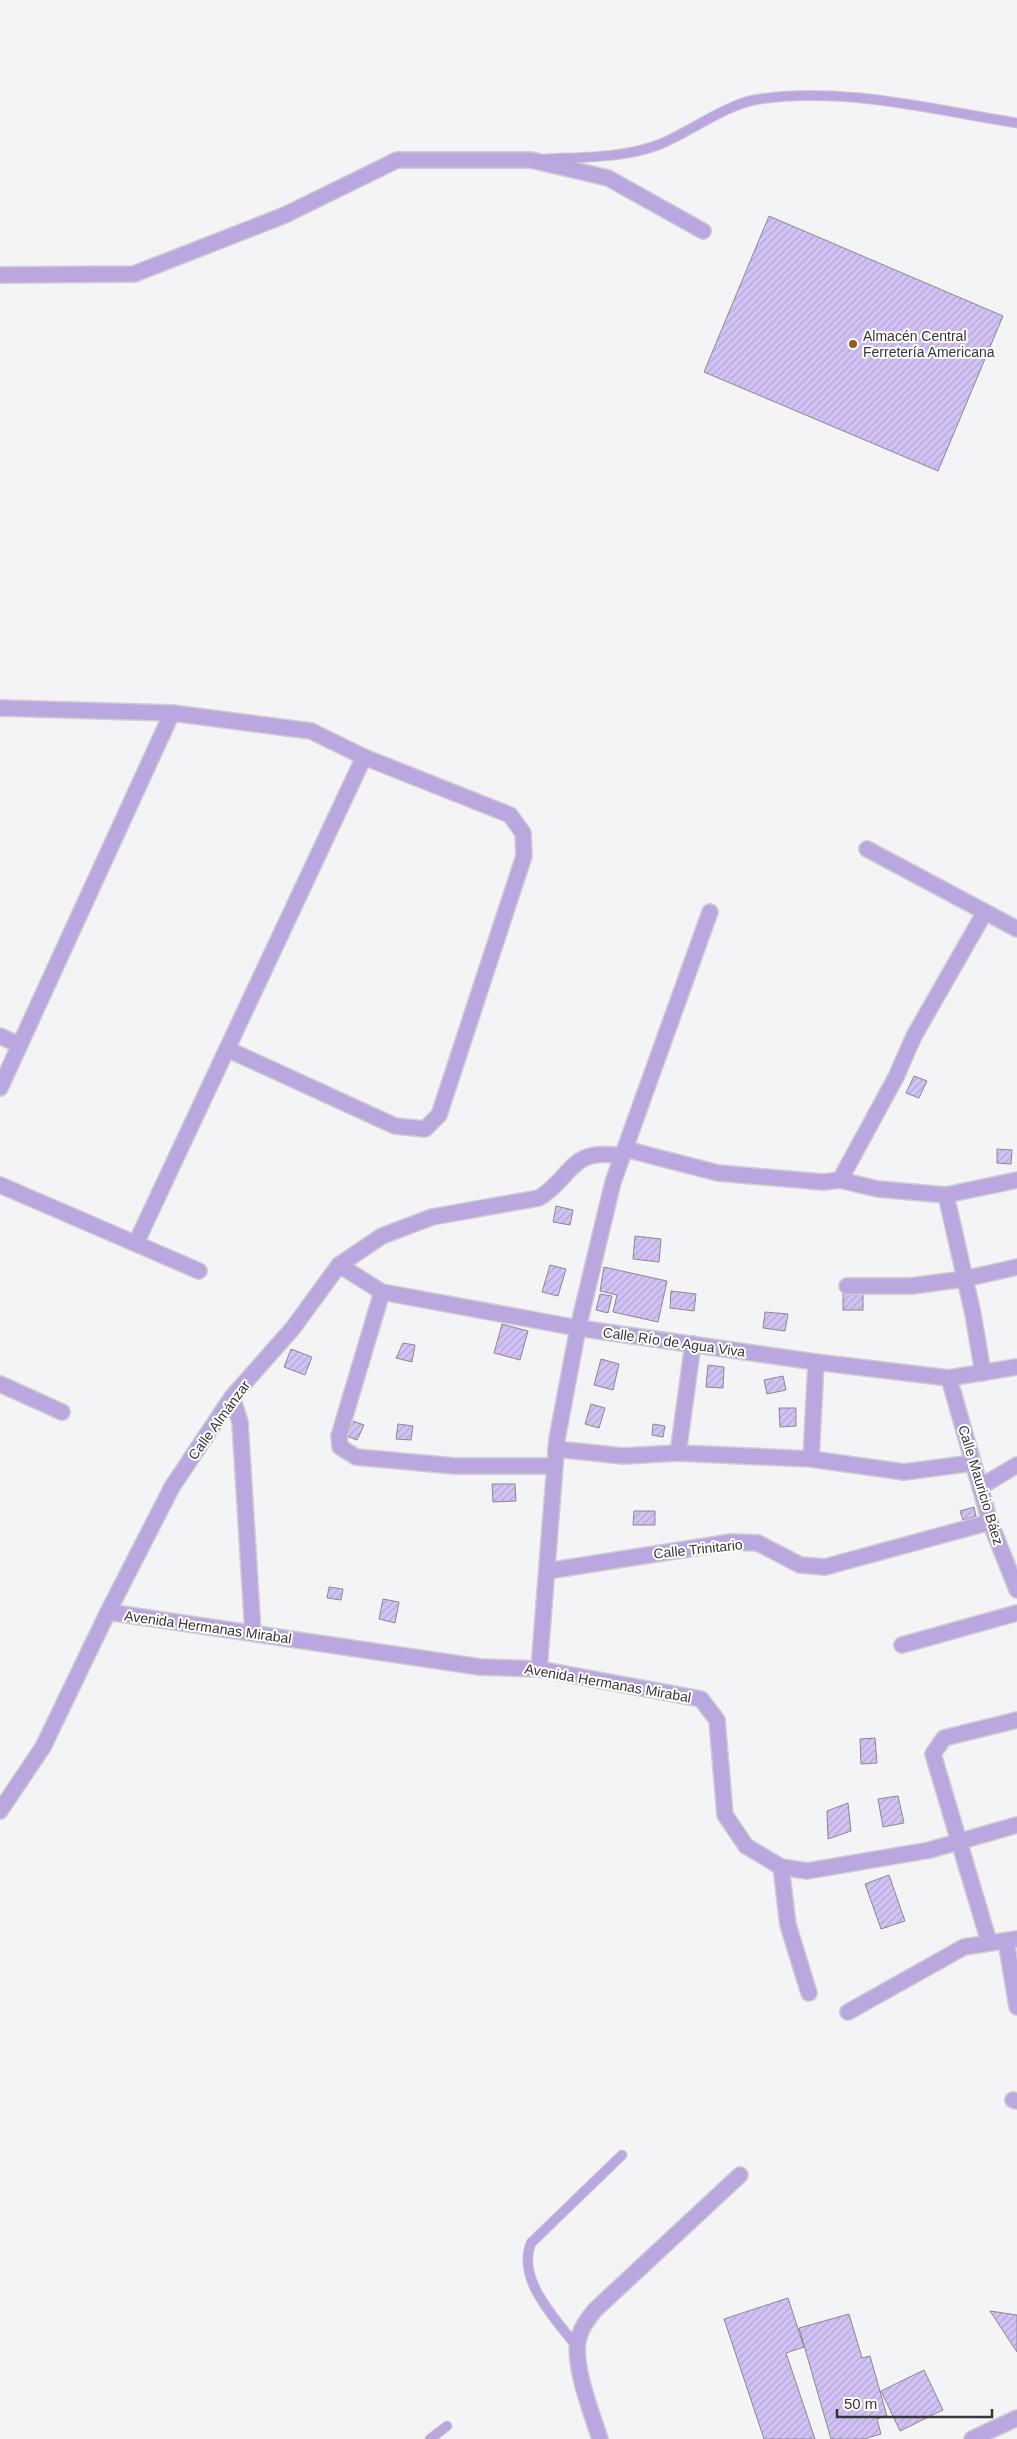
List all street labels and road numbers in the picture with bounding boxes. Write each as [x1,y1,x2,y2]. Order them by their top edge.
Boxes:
street label: Calle Río de Agua Viva [602,1324,746,1360]
street label: Calle Almánzar [185,1377,253,1463]
street label: Calle Mauricio Báez [955,1423,1007,1547]
street label: Calle Trinitario [653,1536,744,1562]
street label: Avenida Hermanas Mirabal [123,1607,293,1647]
street label: Avenida Hermanas Mirabal [524,1660,692,1706]

